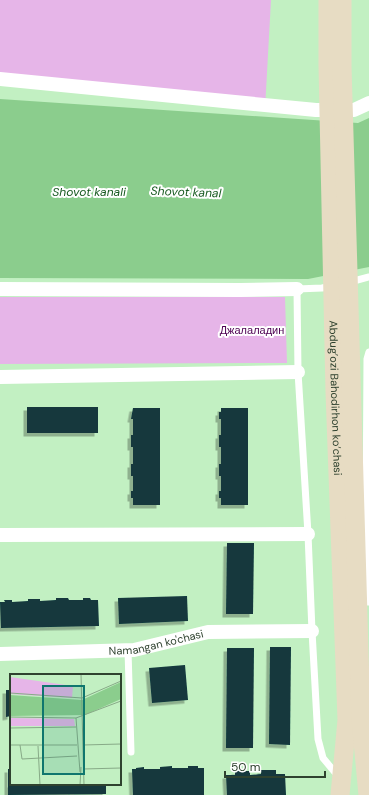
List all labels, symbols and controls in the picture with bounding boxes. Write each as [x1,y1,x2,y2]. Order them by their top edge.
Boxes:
water label: Shovot kanal [150,183,222,201]
water label: Shovot kanali [52,184,127,200]
street label: Abdug’ozi Bahodirhon ko’chasi [326,320,345,476]
park label: Джалаладин [220,323,284,337]
street label: Namangan ko'chasi [109,626,205,658]
inset map [10,674,121,785]
scale bar [225,753,325,779]
text: 50 m [231,759,260,775]

